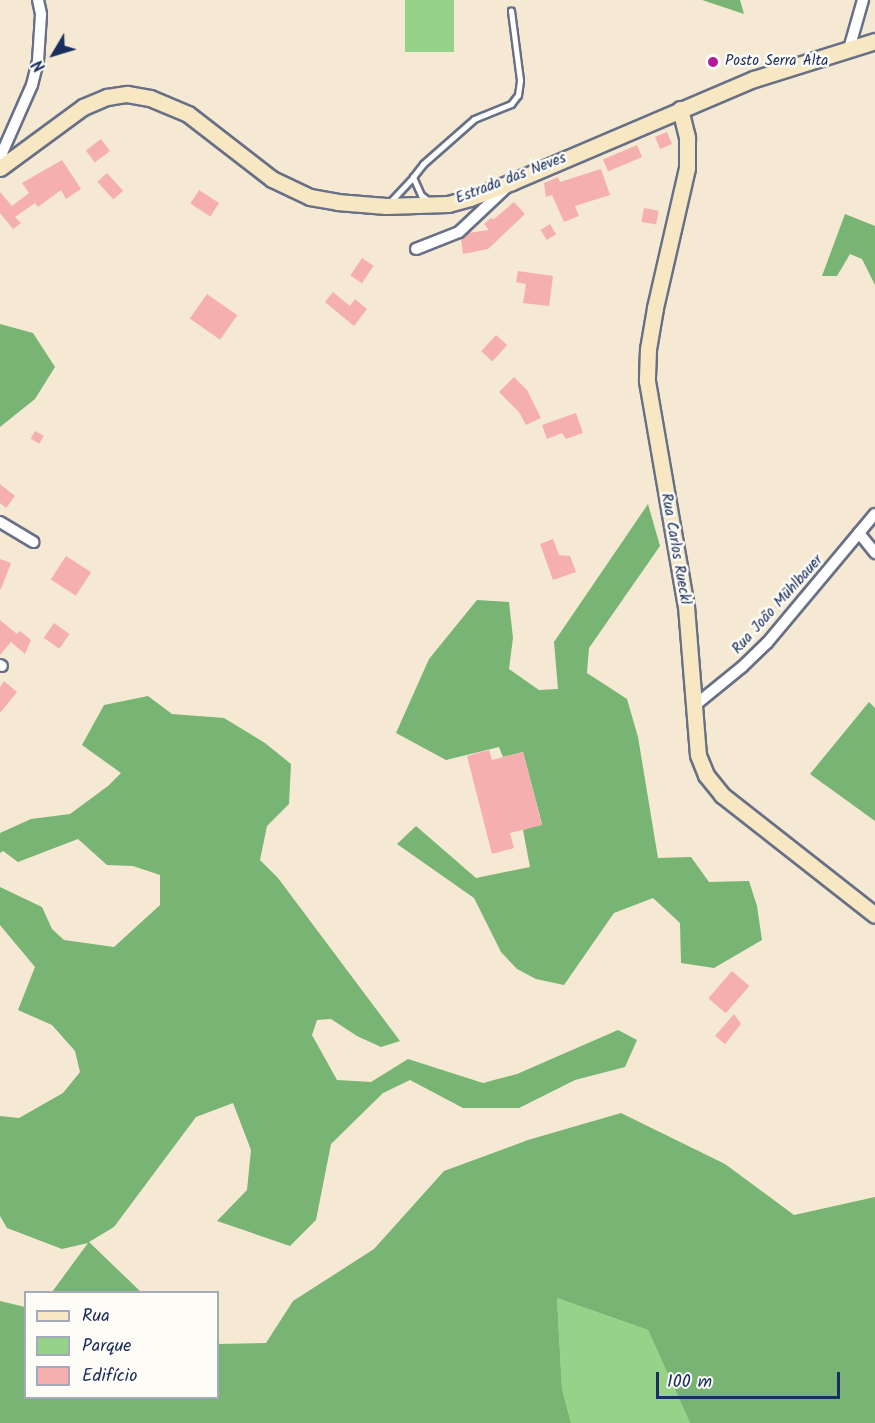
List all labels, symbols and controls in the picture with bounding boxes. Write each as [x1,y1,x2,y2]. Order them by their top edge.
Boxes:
north arrow [24,24,84,84]
place label: Posto Serra Alta [725,53,828,71]
text: N [26,54,52,77]
marker: Posto Serra Alta [706,55,720,69]
street label: Estrada das Neves [453,150,569,208]
street label: Rua Carlos Rueckl [656,492,694,606]
street label: Rua João Mühlbauer [729,552,827,658]
legend [24,1291,219,1399]
text: Rua [82,1302,110,1331]
text: Parque [82,1332,131,1361]
scale bar [659,1360,844,1398]
text: Edifício [82,1362,137,1391]
text: 100 m [667,1368,712,1397]

